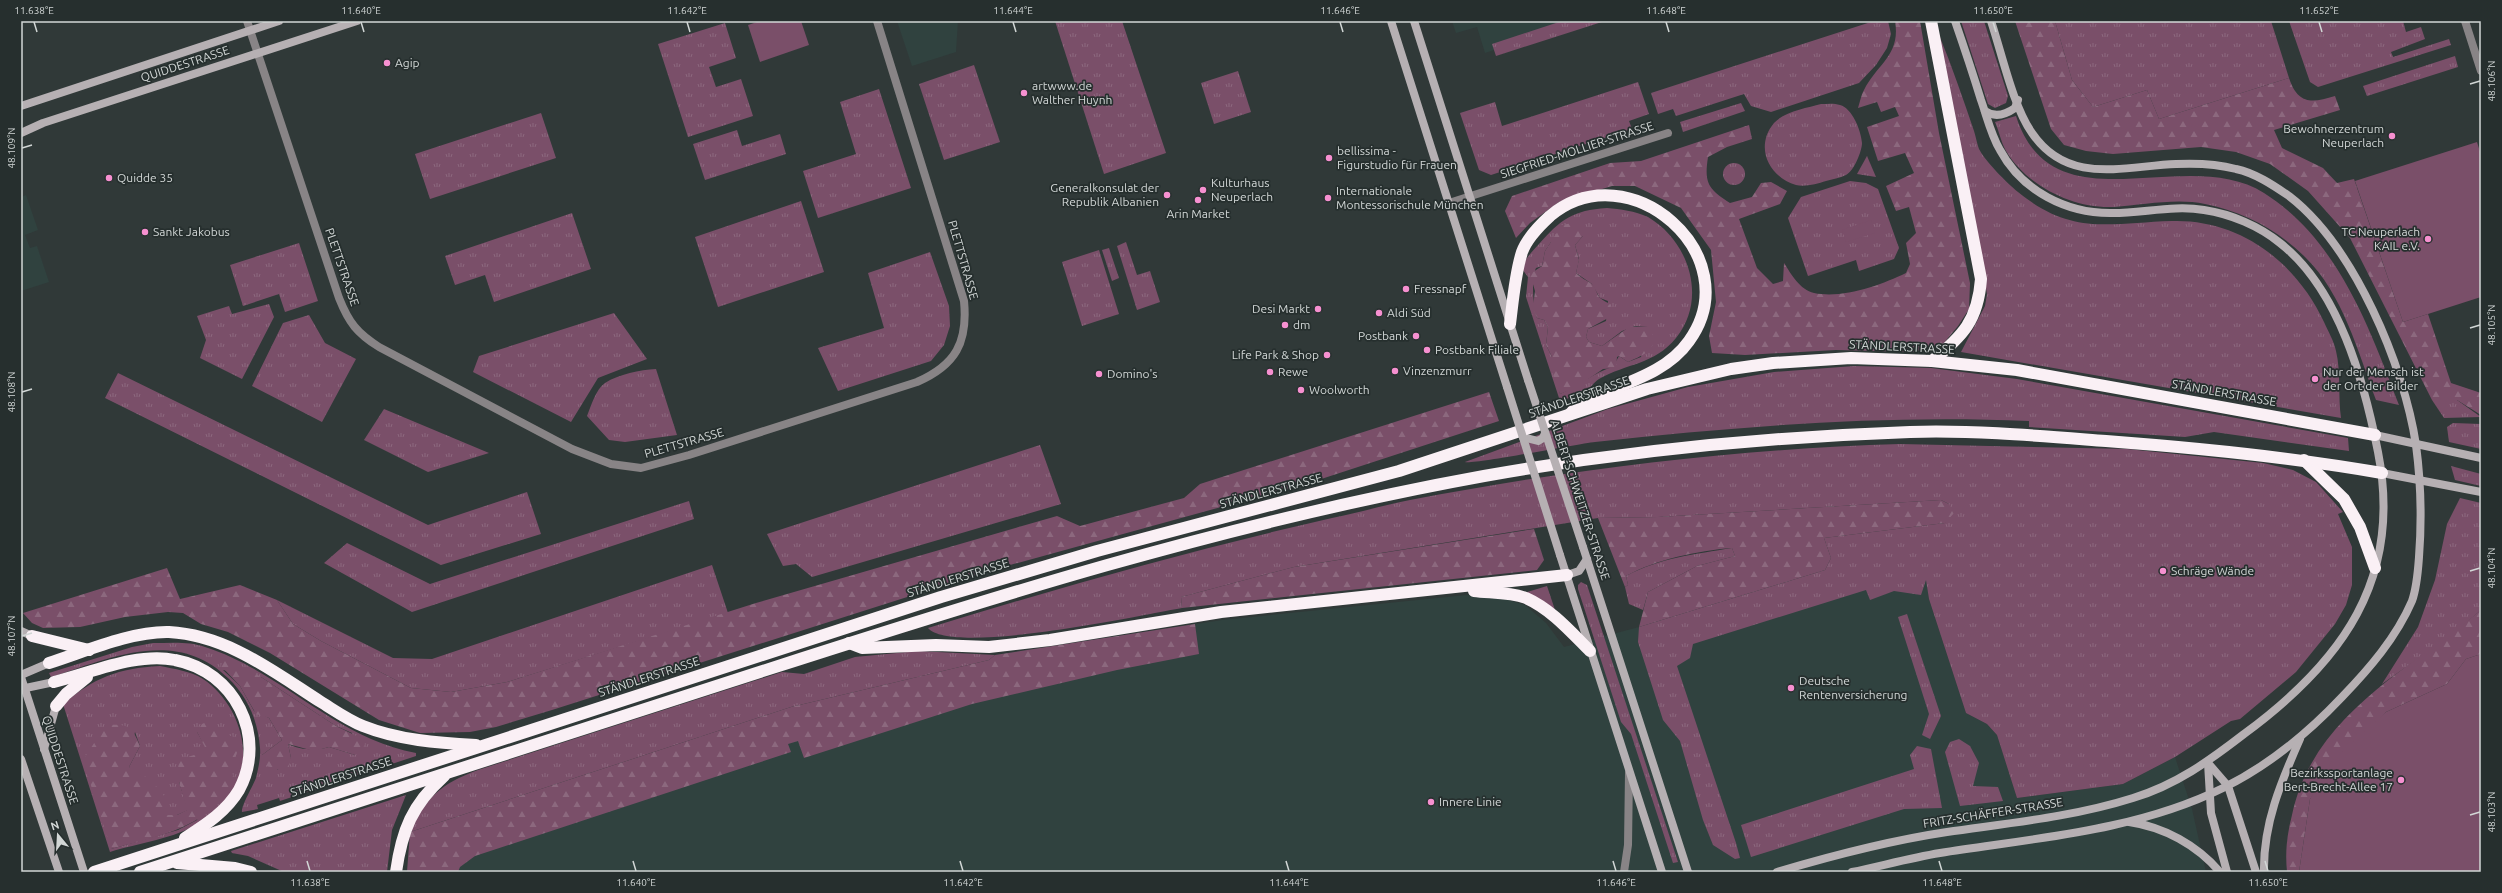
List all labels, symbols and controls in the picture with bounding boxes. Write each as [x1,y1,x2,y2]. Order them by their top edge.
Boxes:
text: 11.638°E [14,5,54,16]
text: 11.640°E [341,5,381,16]
text: 11.642°E [667,5,707,16]
text: 11.644°E [993,5,1033,16]
text: 11.646°E [1320,5,1360,16]
text: 11.648°E [1646,5,1686,16]
text: 11.650°E [1973,5,2013,16]
text: 11.652°E [2299,5,2339,16]
street label: QUIDDESTRASSE [139,43,231,84]
place label: Agip [395,56,420,69]
marker: Agip [382,58,392,68]
text: 48.106°N [2486,60,2497,102]
place label: artwww.de Walther Huynh [1032,79,1112,106]
marker: artwww.de Walther Huynh [1019,88,1029,98]
street label: SIEGFRIED-MOLLIER-STRASSE [1499,119,1655,180]
place label: Bewohnerzentrum Neuperlach [2283,122,2384,149]
text: 48.109°N [6,127,17,169]
marker: Bewohnerzentrum Neuperlach [2387,131,2397,141]
place label: bellissima - Figurstudio für Frauen [1337,144,1457,171]
marker: bellissima - Figurstudio für Frauen [1324,153,1334,163]
place label: Quidde 35 [117,171,173,184]
marker: Quidde 35 [104,173,114,183]
place label: Kulturhaus Neuperlach [1211,176,1273,203]
place label: Generalkonsulat der Republik Albanien [1050,181,1159,208]
place label: Internationale Montessorischule München [1336,184,1484,211]
marker: Kulturhaus Neuperlach [1198,185,1208,195]
marker: Generalkonsulat der Republik Albanien [1162,190,1172,200]
marker: Internationale Montessorischule München [1323,193,1333,203]
marker: Arin Market [1193,195,1203,205]
place label: Arin Market [1166,207,1230,220]
street label: PLETTSTRASSE [946,219,981,301]
place label: Sankt Jakobus [153,225,230,238]
place label: TC Neuperlach KAIL e.V. [2341,225,2420,252]
street label: PLETTSTRASSE [323,226,362,308]
marker: Sankt Jakobus [140,227,150,237]
marker: TC Neuperlach KAIL e.V. [2423,234,2433,244]
place label: Fressnapf [1414,282,1467,295]
marker: Fressnapf [1401,284,1411,294]
place label: Desi Markt [1252,302,1310,315]
marker: Desi Markt [1313,304,1323,314]
text: 48.105°N [2486,304,2497,346]
place label: Aldi Süd [1387,306,1431,319]
marker: Aldi Süd [1374,308,1384,318]
place label: dm [1293,318,1310,331]
marker: dm [1280,320,1290,330]
place label: Postbank [1358,329,1408,342]
marker: Postbank [1411,331,1421,341]
street label: STÄNDLERSTRASSE [1849,337,1955,356]
place label: Postbank Filiale [1435,343,1519,356]
marker: Postbank Filiale [1422,345,1432,355]
place label: Life Park & Shop [1232,348,1319,361]
marker: Life Park & Shop [1322,350,1332,360]
place label: Vinzenzmurr [1403,364,1472,377]
place label: Rewe [1278,365,1308,378]
place label: Nur der Mensch ist der Ort der Bilder [2323,365,2424,392]
marker: Vinzenzmurr [1390,366,1400,376]
place label: Domino's [1107,367,1157,380]
marker: Rewe [1265,367,1275,377]
marker: Domino's [1094,369,1104,379]
text: 48.108°N [6,371,17,413]
street label: STÄNDLERSTRASSE [1527,373,1631,420]
marker: Nur der Mensch ist der Ort der Bilder [2310,374,2320,384]
street label: STÄNDLERSTRASSE [2171,377,2277,408]
place label: Woolworth [1309,383,1370,396]
marker: Woolworth [1296,385,1306,395]
street label: ALBERT-SCHWEITZER-STRASSE [1548,418,1613,582]
street label: PLETTSTRASSE [643,425,725,460]
street label: STÄNDLERSTRASSE [1218,471,1324,510]
text: 48.104°N [2486,547,2497,589]
street label: STÄNDLERSTRASSE [906,556,1010,599]
place label: Schräge Wände [2171,564,2254,577]
marker: Schräge Wände [2158,566,2168,576]
text: 48.107°N [6,615,17,657]
street label: STÄNDLERSTRASSE [597,654,701,699]
place label: Deutsche Rentenversicherung [1799,674,1907,701]
marker: Deutsche Rentenversicherung [1786,683,1796,693]
street label: QUIDDESTRASSE [40,714,81,806]
street label: STÄNDLERSTRASSE [289,754,393,799]
place label: Bezirkssportanlage Bert-Brecht-Allee 17 [2284,766,2393,793]
marker: Bezirkssportanlage Bert-Brecht-Allee 17 [2396,775,2406,785]
text: 48.103°N [2486,791,2497,833]
place label: Innere Linie [1439,795,1502,808]
street label: FRITZ-SCHÄFFER-STRASSE [1922,795,2064,830]
marker: Innere Linie [1426,797,1436,807]
north arrow [38,815,78,855]
text: N [49,819,61,832]
text: 11.638°E [290,877,330,888]
text: 11.640°E [616,877,656,888]
text: 11.642°E [943,877,983,888]
text: 11.644°E [1269,877,1309,888]
text: 11.646°E [1596,877,1636,888]
text: 11.648°E [1922,877,1962,888]
text: 11.650°E [2248,877,2288,888]

